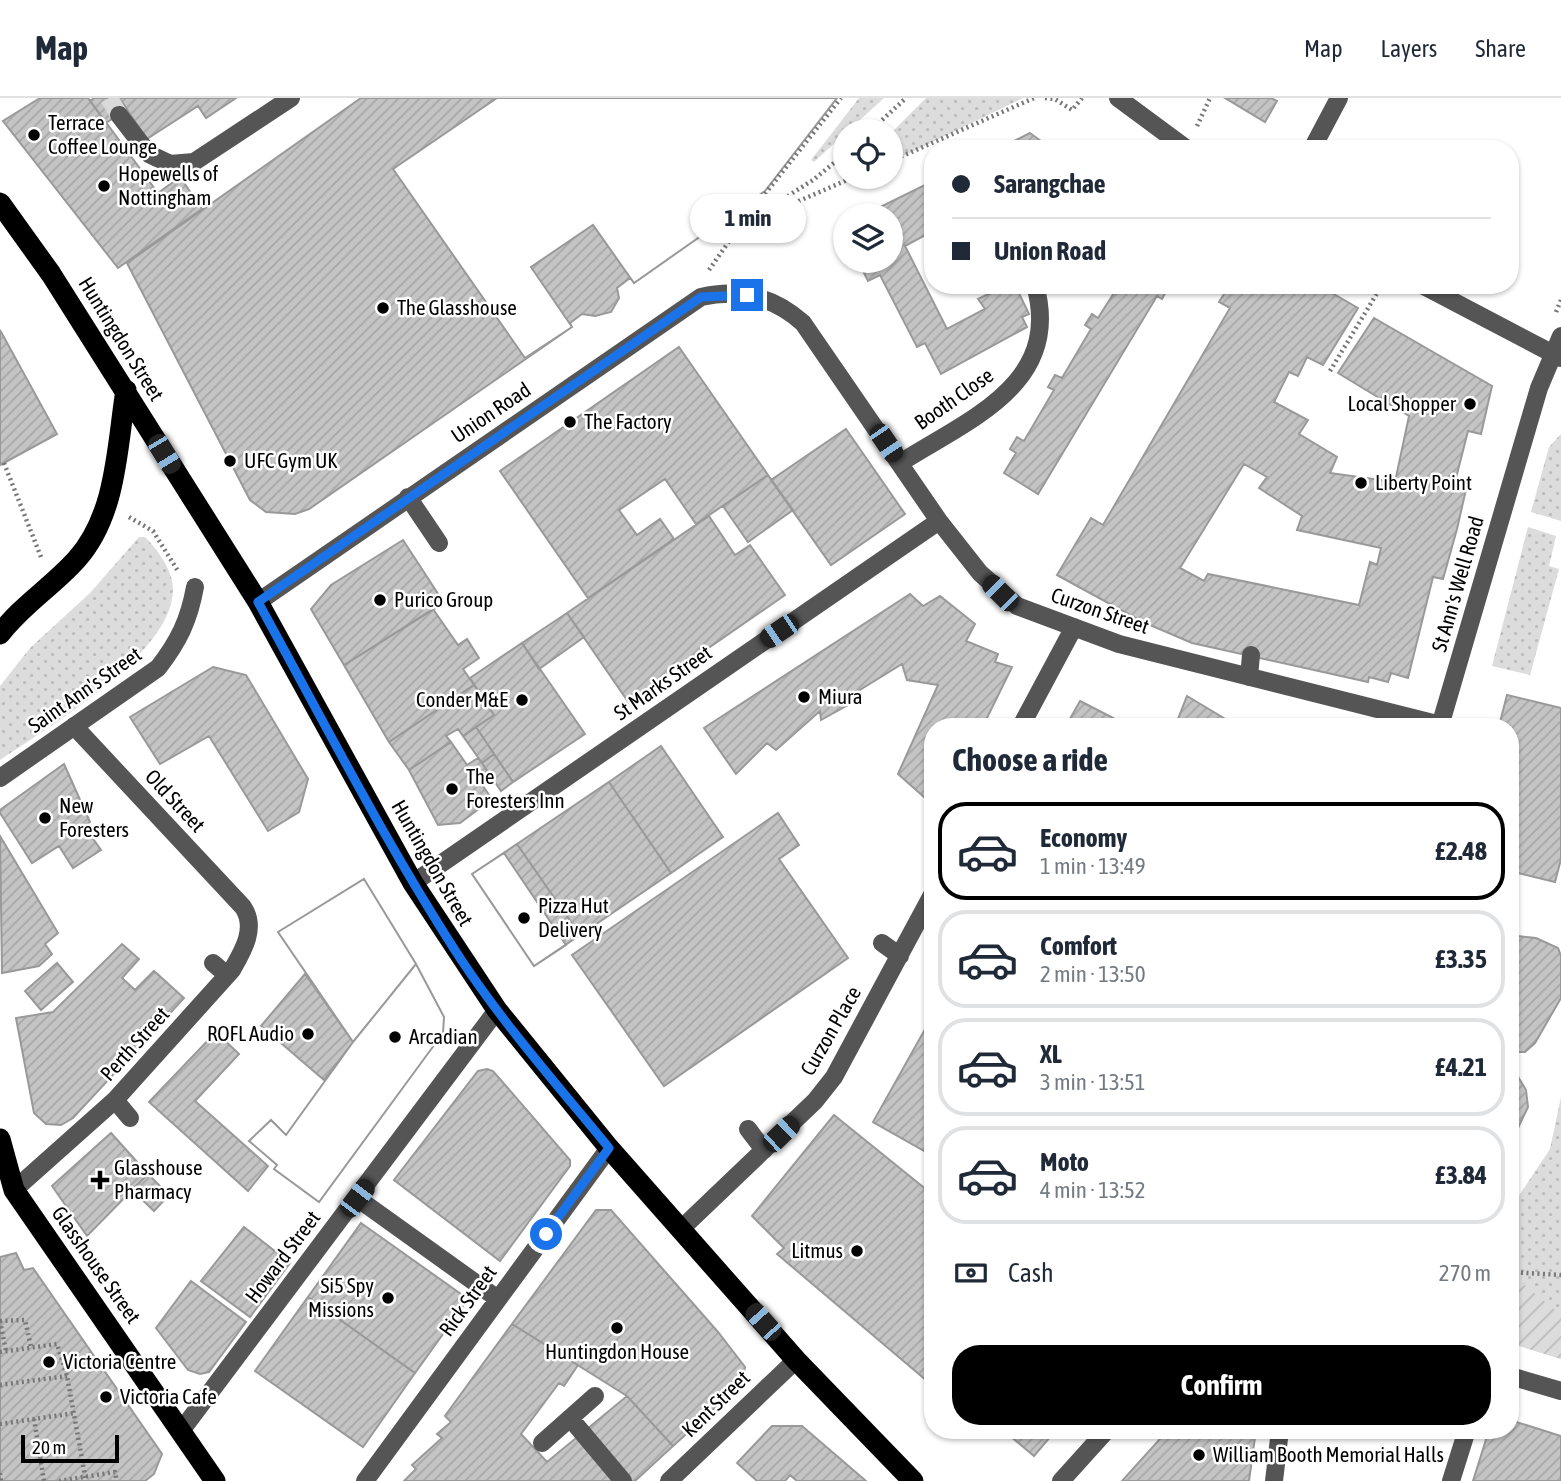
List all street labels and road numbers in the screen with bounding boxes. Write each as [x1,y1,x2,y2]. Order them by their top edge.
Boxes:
street label: Huntingdon Street [74,272,169,405]
street label: Booth Close [910,362,997,434]
street label: Union Road [446,377,535,447]
street label: St Ann's Well Road [1426,513,1488,654]
street label: Curzon Street [1048,582,1153,638]
street label: St Marks Street [609,640,716,725]
street label: Saint Ann's Street [23,641,146,737]
street label: Old Street [141,764,211,836]
street label: Huntingdon Street [387,795,479,930]
street label: Curzon Place [795,982,865,1079]
street label: Perth Street [95,1002,174,1085]
street label: Glasshouse Street [48,1201,146,1328]
street label: Howard Street [240,1206,325,1307]
street label: Rick Street [434,1260,501,1340]
street label: Kent Street [677,1365,754,1441]

